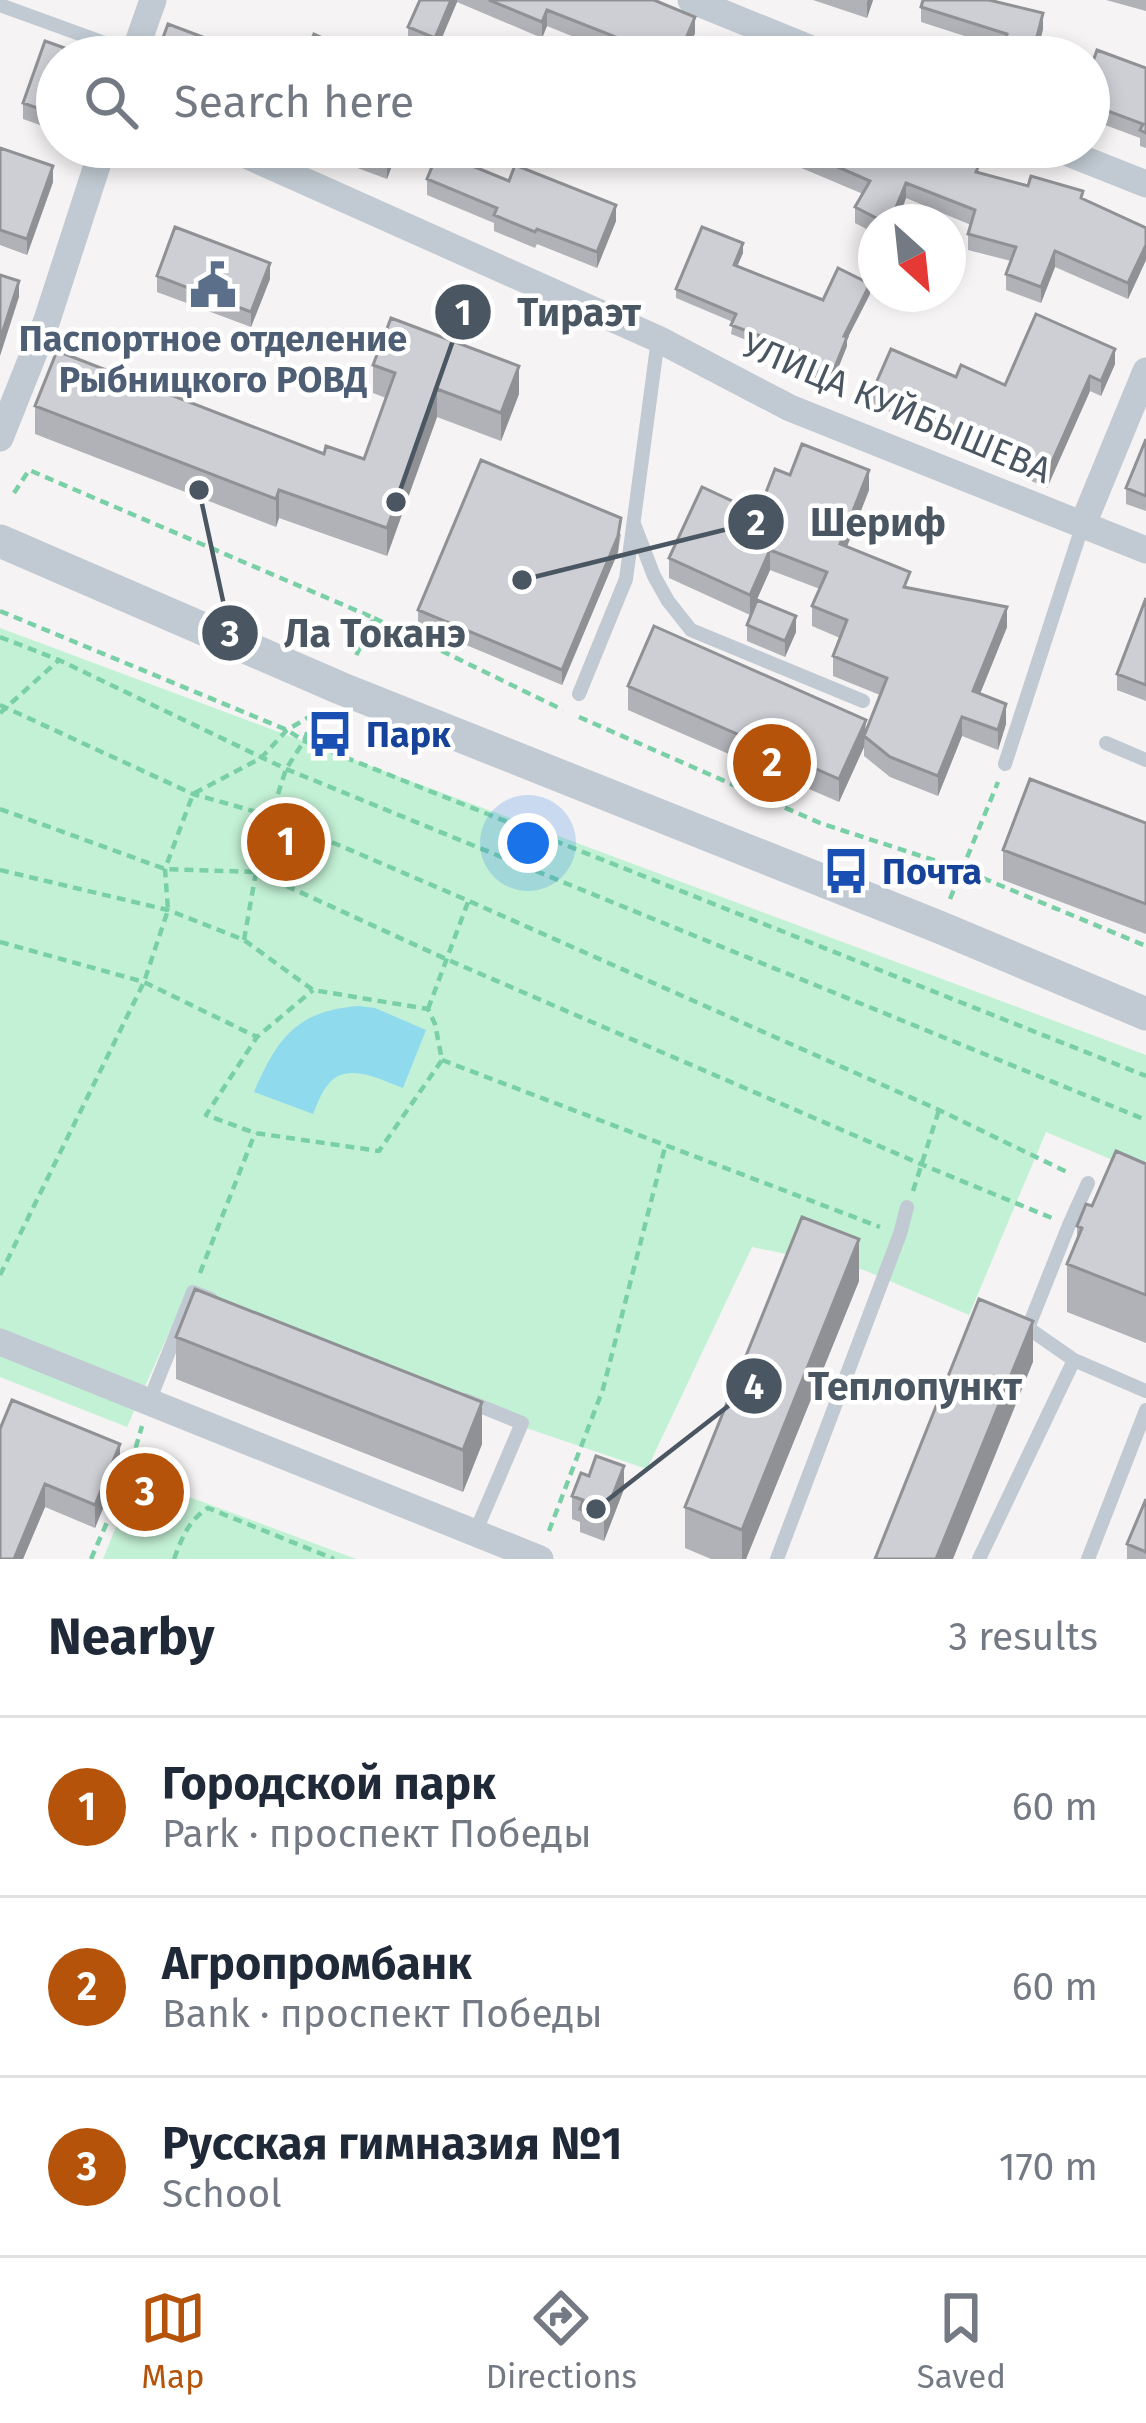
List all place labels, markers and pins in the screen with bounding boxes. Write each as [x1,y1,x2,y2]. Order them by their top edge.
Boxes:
public building icon: Паспортное отделение Рыбницкого РОВД [188,260,238,310]
callout: Тираэт [433,275,665,350]
place label: Паспортное отделение Рыбницкого РОВД [19,317,407,402]
callout: Шериф [726,484,970,559]
callout: Ла Токанэ [200,596,490,671]
bus stop icon: Парк [305,709,355,759]
place label: Парк [366,713,451,757]
pin: 2 [733,718,811,808]
pin: 1 [247,797,325,887]
bus stop icon: Почта [821,846,871,896]
place label: Почта [882,850,982,894]
callout: Теплопункт [724,1349,1046,1424]
pin: 3 [106,1447,184,1537]

